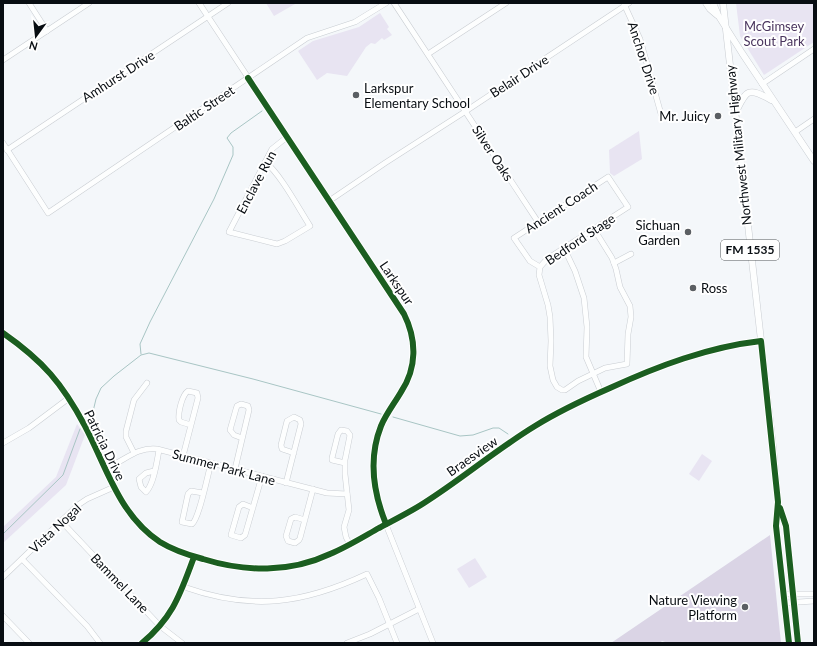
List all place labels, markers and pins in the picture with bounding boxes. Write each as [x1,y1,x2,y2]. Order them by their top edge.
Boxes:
place label: Larkspur Elementary School [364,80,470,111]
marker: Larkspur Elementary School [351,90,361,100]
place label: Mr. Juicy [659,108,710,124]
marker: Mr. Juicy [713,111,723,121]
place label: Sichuan Garden [635,217,680,248]
marker: Sichuan Garden [683,227,693,237]
place label: Ross [701,280,728,296]
marker: Ross [688,283,698,293]
place label: Nature Viewing Platform [649,592,737,623]
marker: Nature Viewing Platform [740,602,750,612]

